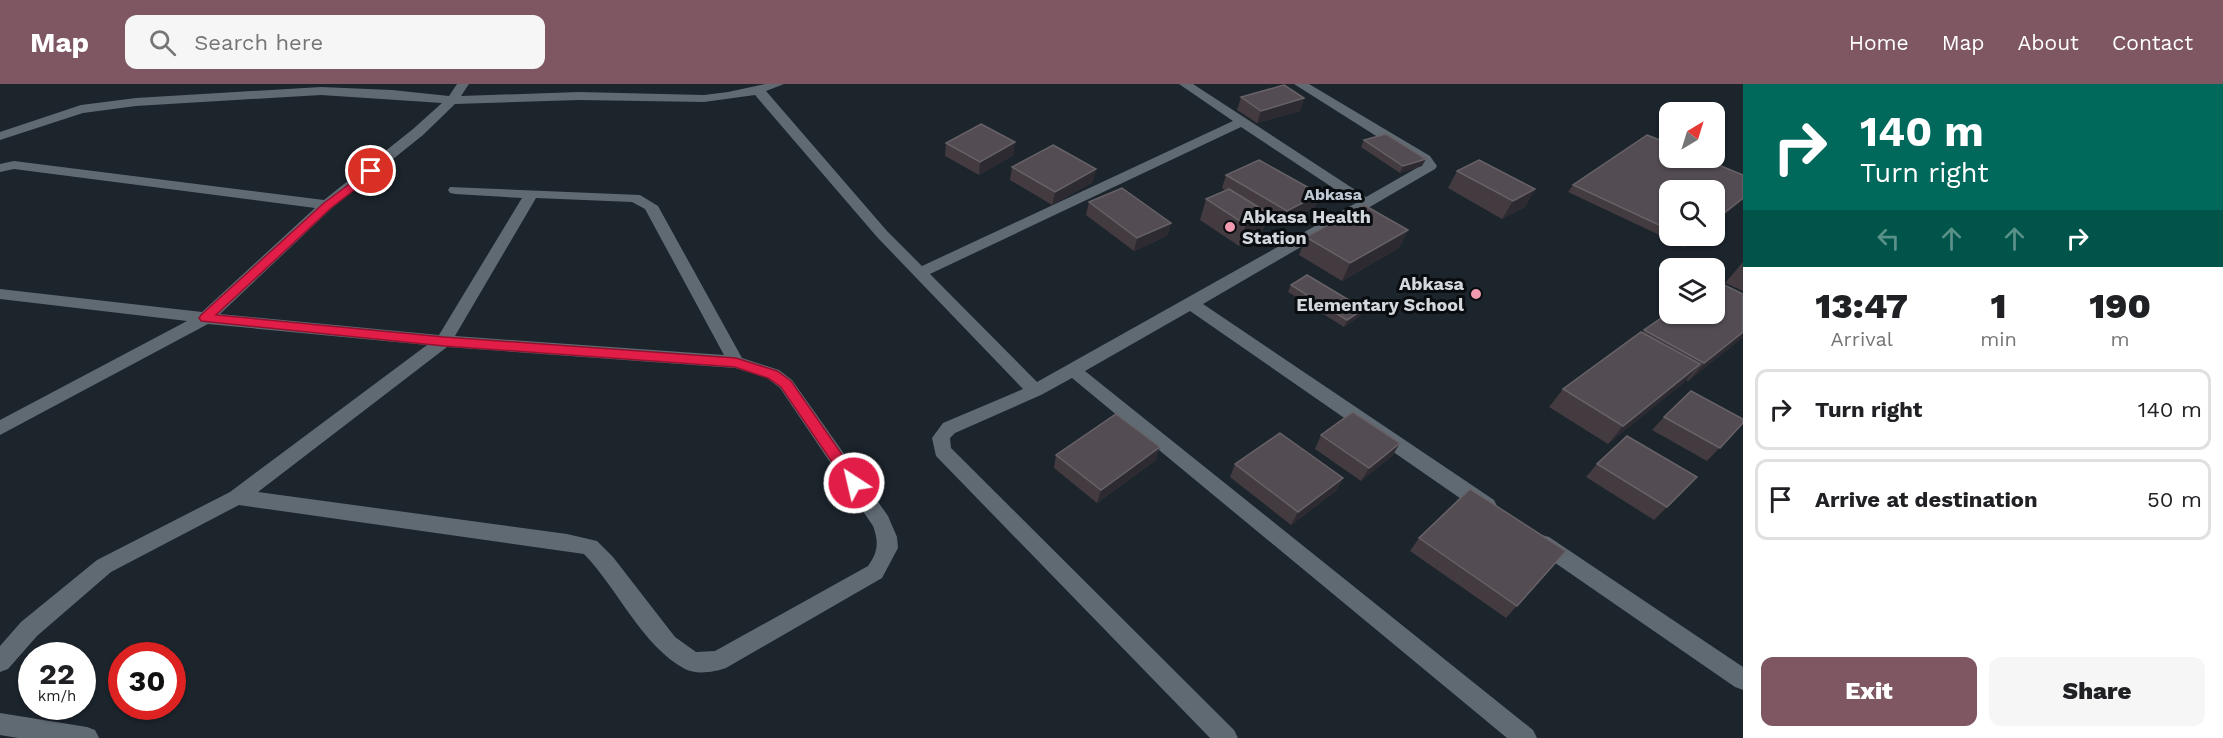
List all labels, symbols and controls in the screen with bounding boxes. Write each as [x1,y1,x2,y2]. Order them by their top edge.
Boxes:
search box [125,15,545,69]
text: Map [30,26,89,59]
icon: search [146,26,179,59]
text: Search here [194,30,323,55]
text: Home [1849,30,1909,55]
text: Map [1942,30,1985,55]
text: About [2018,30,2079,55]
text: Contact [2112,30,2193,55]
north arrow [1659,102,1725,168]
map controls [1659,102,1725,324]
text: 140 m [1860,107,1984,156]
icon: right [1761,108,1839,186]
pin [345,145,396,196]
icon: arrive [354,154,387,187]
text: Turn right [1860,157,1989,189]
button: search [1659,180,1725,246]
district label: Abkasa [1304,185,1363,204]
place label: Abkasa Health Station [1242,206,1371,248]
marker: Abkasa Health Station [1223,220,1237,234]
icon: left [1872,222,1905,255]
icon: ahead [1935,222,1968,255]
icon: ahead [1998,222,2031,255]
icon: right [2061,222,2094,255]
button: layers [1659,258,1725,324]
place label: Abkasa Elementary School [1296,273,1465,315]
text: 13:47 [1815,285,1908,327]
text: 1 [1991,285,2007,327]
text: 190 [2089,285,2151,327]
marker: Abkasa Elementary School [1469,287,1483,301]
text: Arrival [1830,327,1893,351]
text: min [1980,327,2017,351]
text: m [2110,327,2130,351]
icon: right [1764,393,1797,426]
text: Turn right [1815,397,1922,422]
text: 140 m [2138,397,2202,422]
position arrow [822,451,886,515]
icon: arrive [1764,483,1797,516]
text: Arrive at destination [1815,487,2038,512]
text: 50 m [2147,487,2202,512]
speed limit sign: 30 [108,642,186,720]
text: 22 [39,656,75,691]
button: Exit [1761,657,1977,726]
button: Share [1989,657,2205,726]
text: km/h [38,687,76,705]

